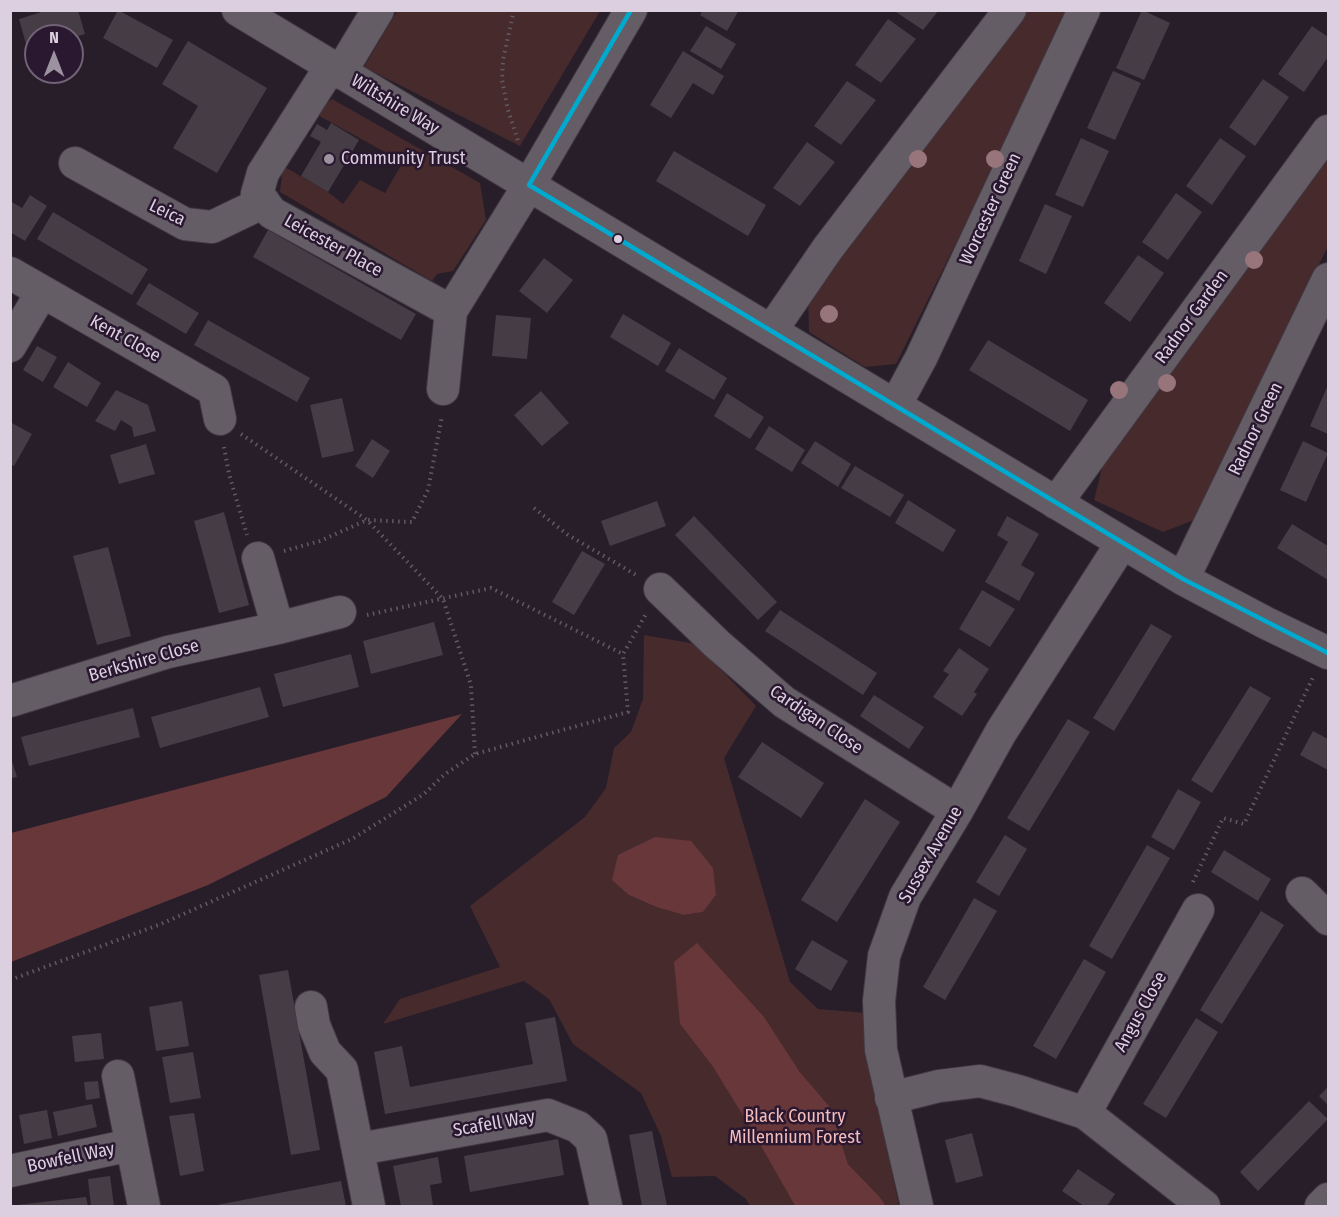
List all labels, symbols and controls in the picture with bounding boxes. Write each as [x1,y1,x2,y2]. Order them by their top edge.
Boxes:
north arrow [24,24,84,84]
text: N [49,28,59,47]
street label: Wiltshire Way [347,70,443,140]
place label: Community Trust [341,148,466,170]
street label: Worcester Green [956,150,1026,268]
marker: Community Trust [322,152,336,166]
street label: Leica [145,195,189,231]
street label: Leicester Place [280,210,386,282]
unlabelled marker [612,233,624,245]
street label: Radnor Garden [1151,266,1233,368]
street label: Kent Close [86,311,164,367]
street label: Radnor Green [1224,379,1288,479]
street label: Berkshire Close [86,635,202,687]
street label: Cardigan Close [765,681,867,759]
street label: Sussex Avenue [895,803,967,907]
street label: Angus Close [1110,968,1172,1056]
street label: Scafell Way [451,1106,537,1142]
park label: Black Country Millennium Forest [729,1106,861,1148]
street label: Bowfell Way [25,1138,117,1178]

